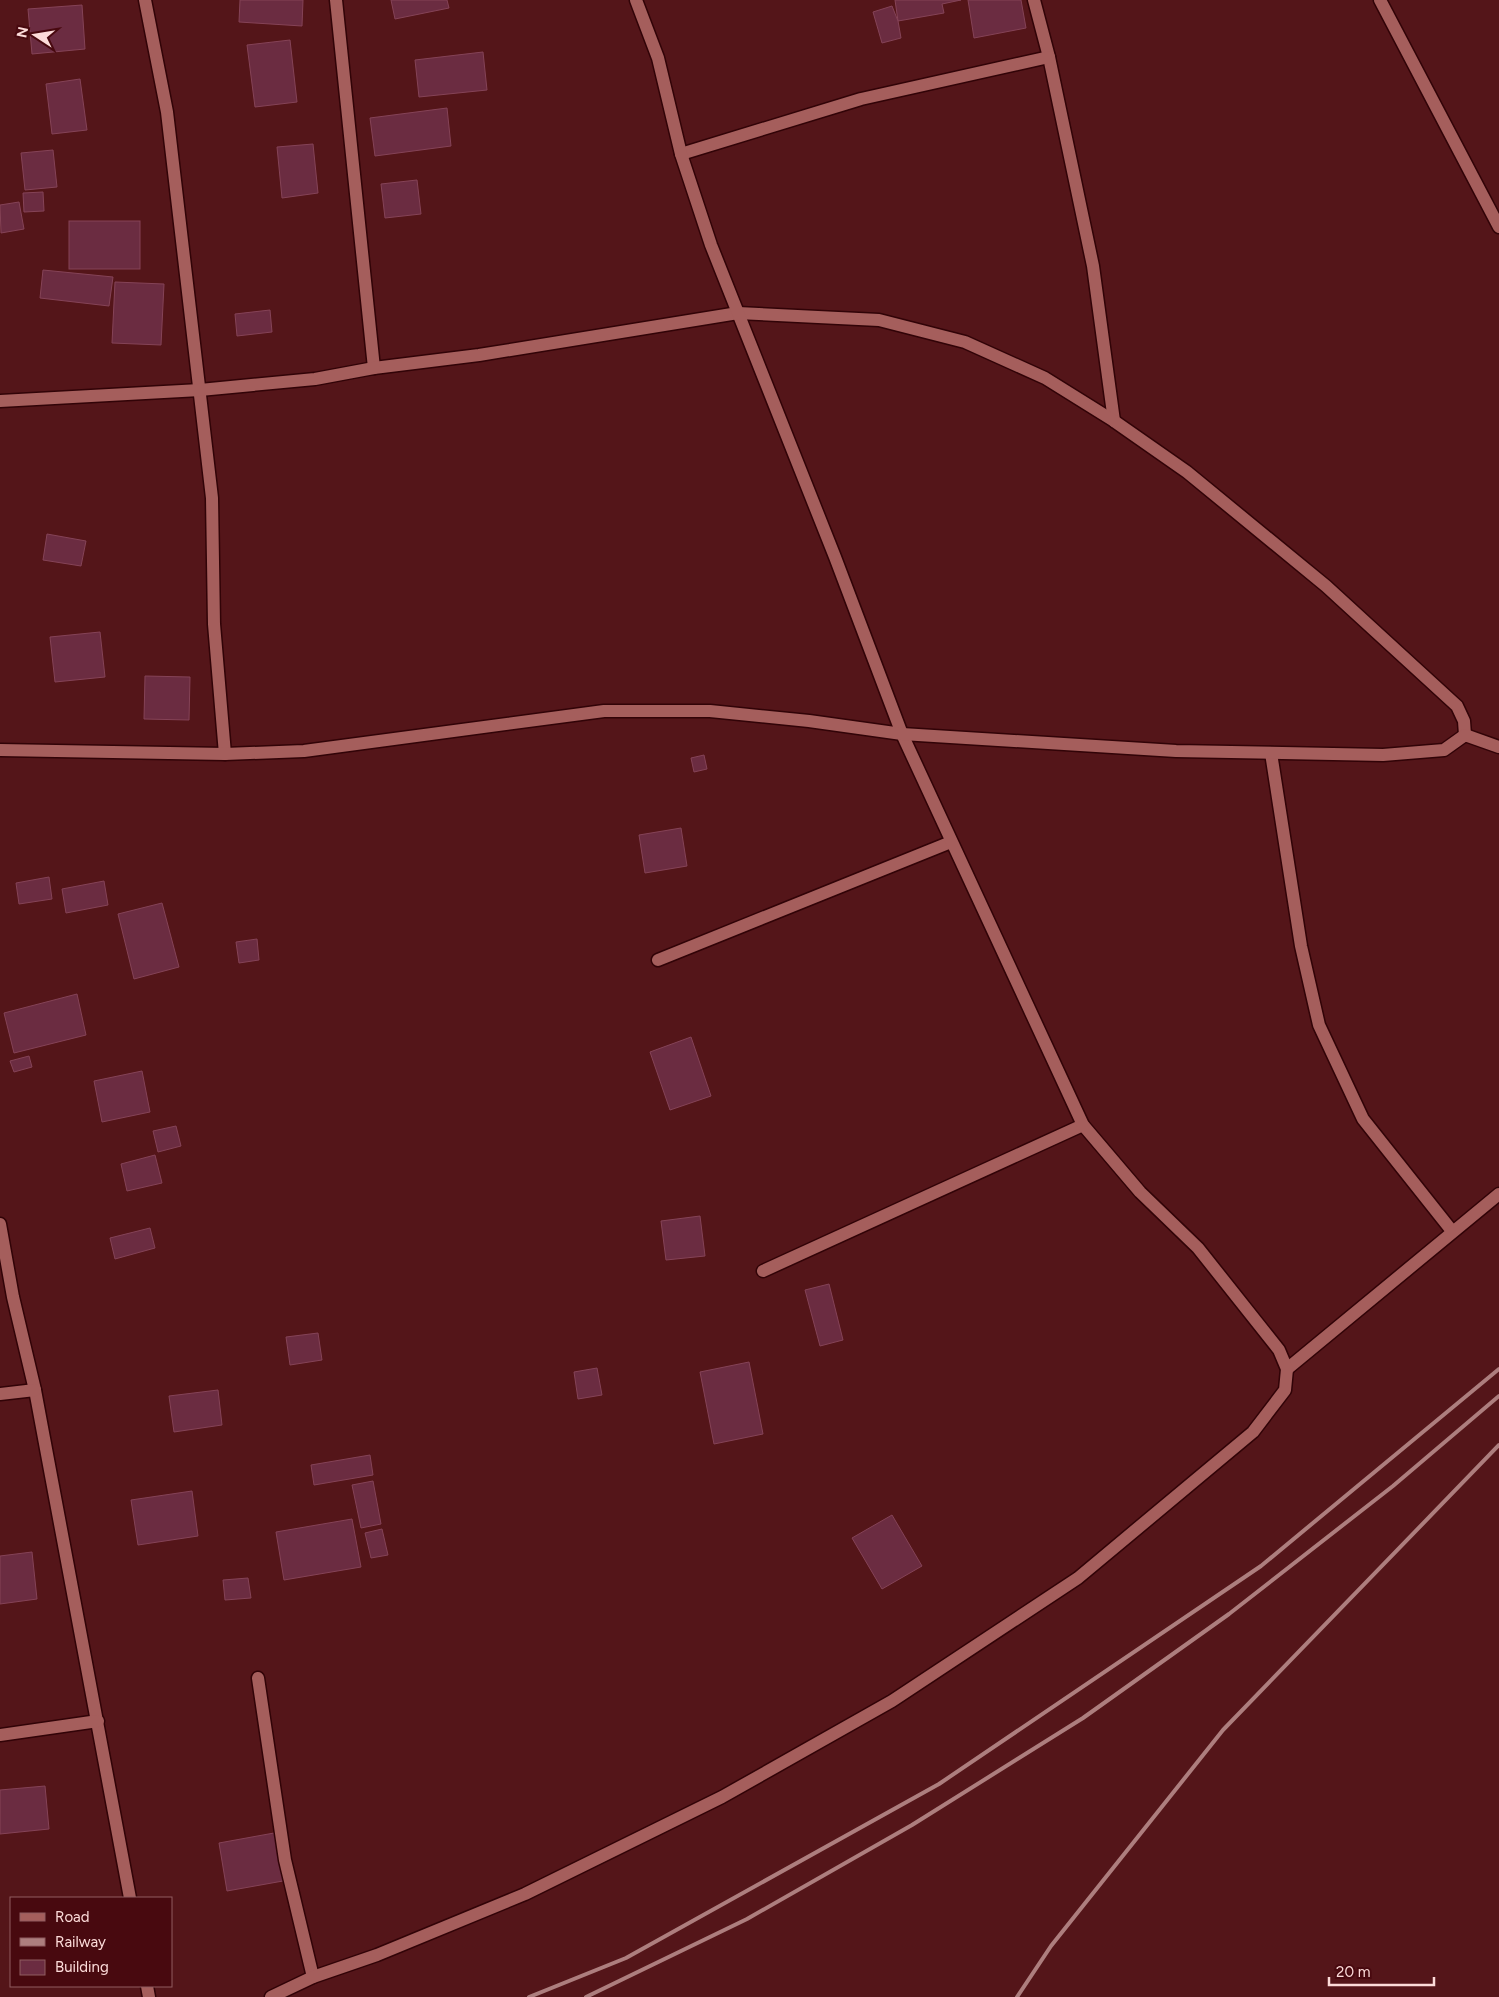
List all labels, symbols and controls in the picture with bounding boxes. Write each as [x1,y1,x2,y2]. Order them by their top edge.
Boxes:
north arrow [10,10,60,60]
text: N [13,25,32,39]
legend [10,1897,172,1987]
text: Road [55,1908,90,1926]
text: Railway [55,1933,106,1951]
scale bar [1329,1954,1434,1986]
text: Building [55,1958,109,1976]
text: 20 m [1336,1963,1370,1981]

